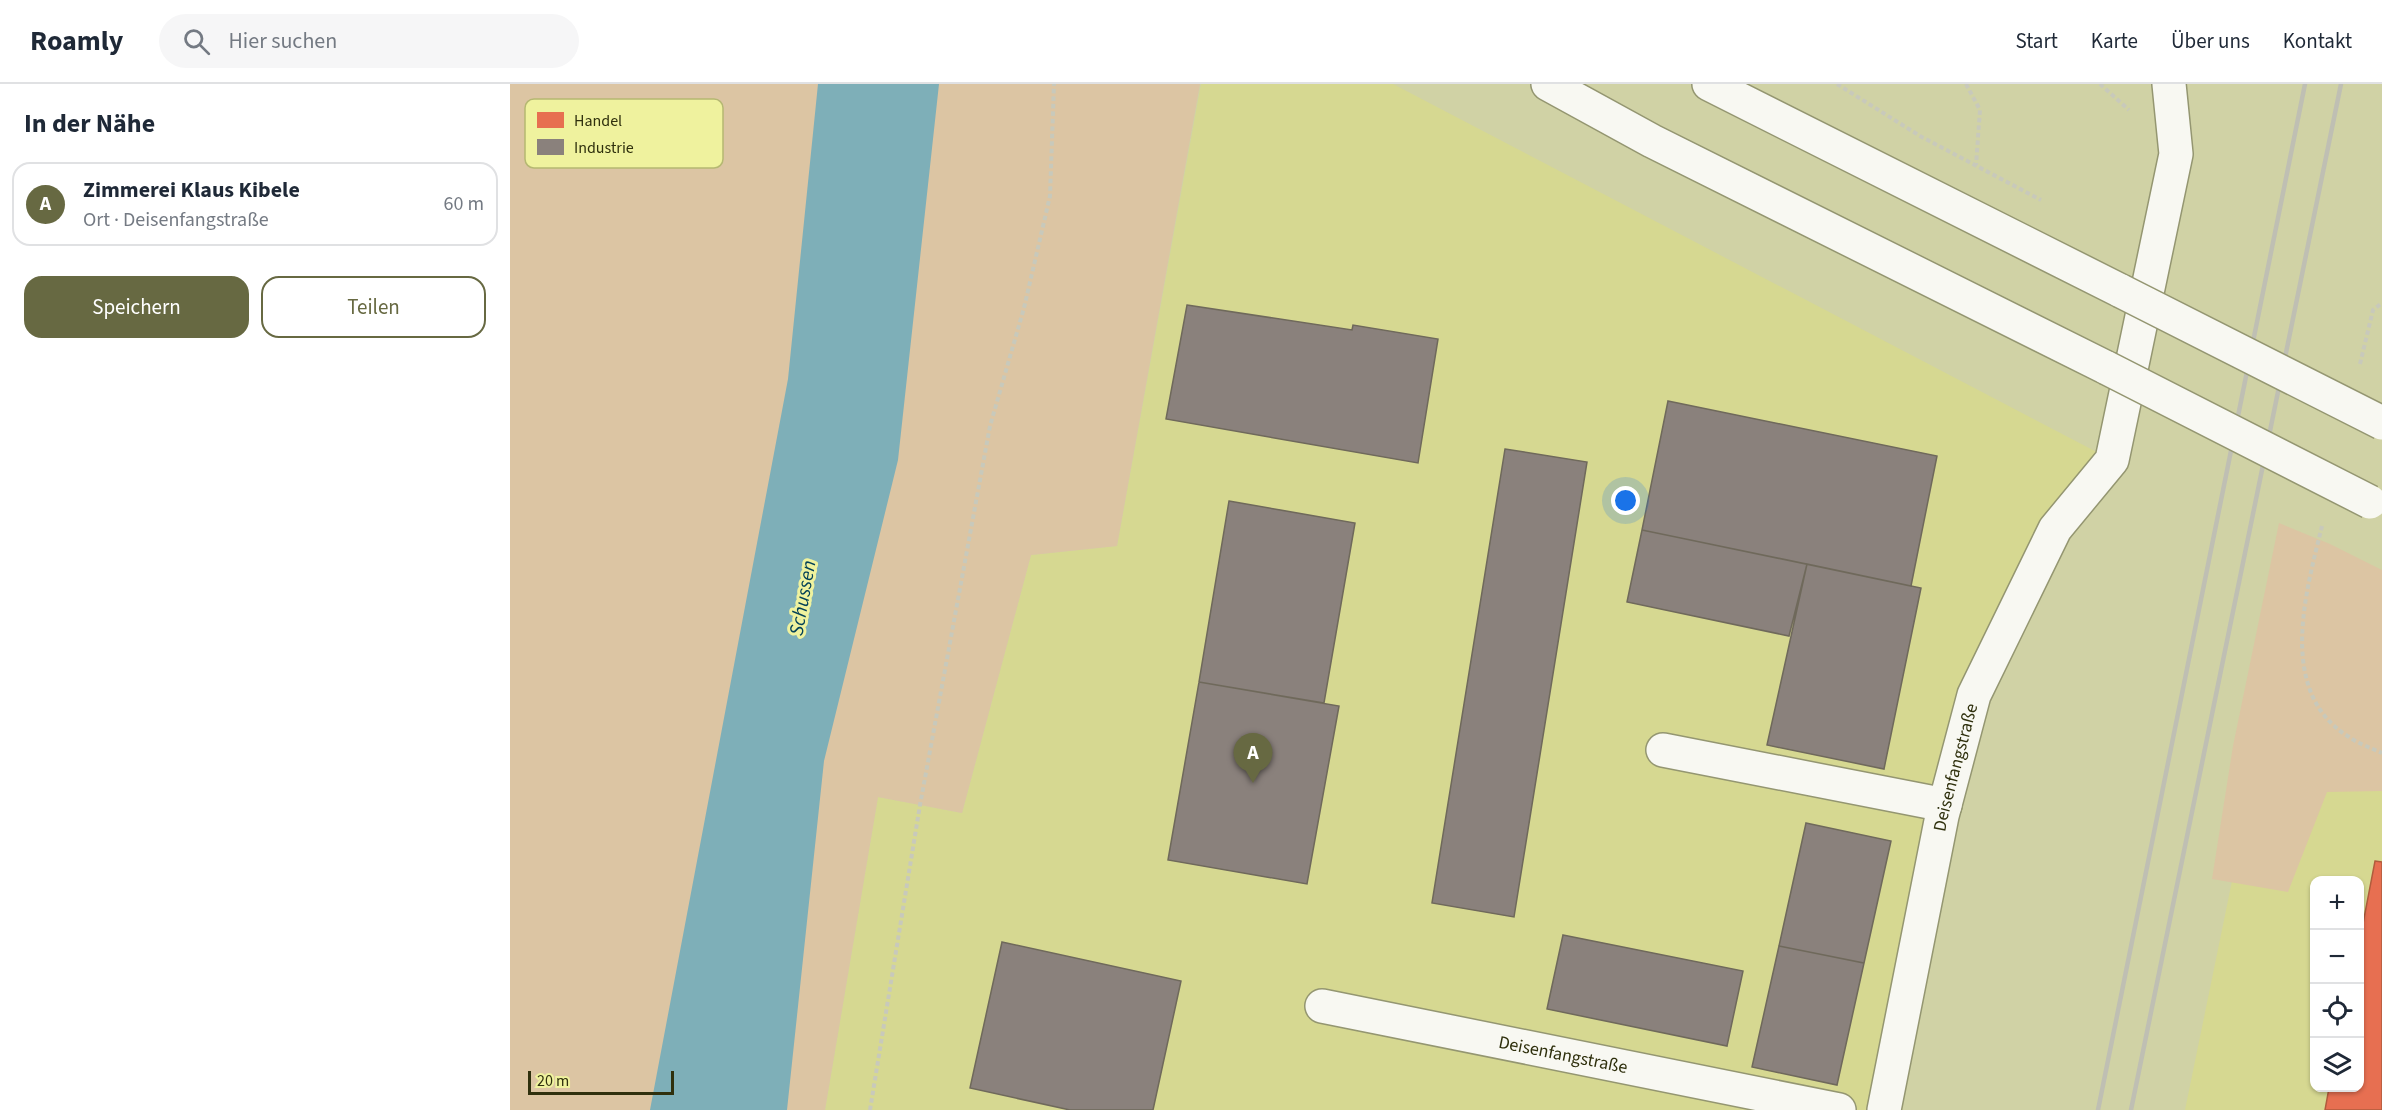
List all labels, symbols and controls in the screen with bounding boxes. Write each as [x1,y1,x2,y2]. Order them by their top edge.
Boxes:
search box [159,14,579,68]
text: Roamly [30,21,123,61]
icon: search [180,25,213,58]
text: Hier suchen [228,25,337,57]
text: Start [2015,26,2058,56]
text: Karte [2091,26,2138,56]
text: Über uns [2171,26,2250,56]
text: Kontakt [2283,26,2352,56]
legend [525,99,723,168]
text: In der Nähe [24,105,155,142]
text: Handel [574,110,622,132]
text: Industrie [574,137,634,159]
text: Zimmerei Klaus Kibele [83,174,300,206]
text: A [40,190,51,218]
text: 60 m [444,190,484,218]
text: Ort · Deisenfangstraße [83,206,269,234]
button: Speichern [24,276,249,338]
button: Teilen [261,276,486,338]
your location [1611,486,1640,515]
water label: Schussen [783,558,823,638]
street label: Deisenfangstraße [1927,701,1984,833]
pin: A [1234,734,1272,783]
map controls [2310,876,2364,1092]
button: + [2310,876,2364,930]
button: − [2310,930,2364,984]
button: locate [2310,984,2364,1038]
street label: Deisenfangstraße [1496,1029,1630,1080]
button: layers [2310,1038,2364,1092]
scale bar [528,1068,674,1096]
text: 20 m [537,1070,569,1092]

